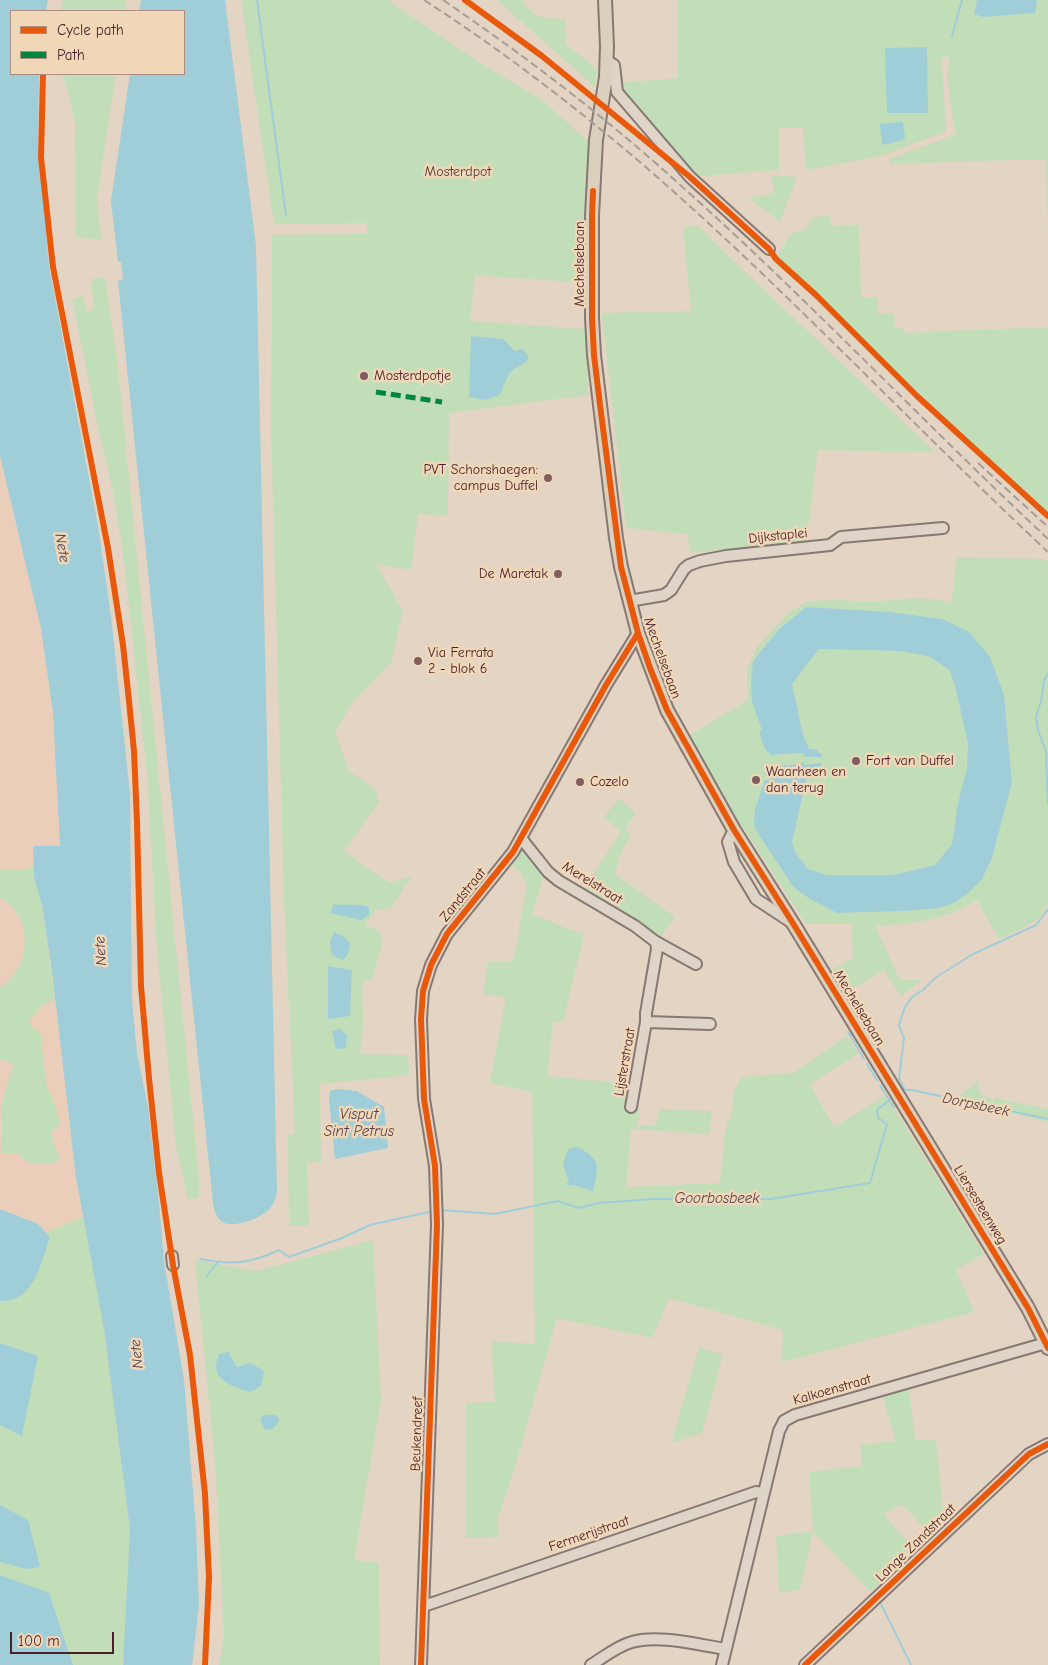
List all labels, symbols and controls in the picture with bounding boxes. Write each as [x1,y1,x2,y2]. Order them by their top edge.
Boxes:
legend [10,10,185,75]
text: Cycle path [57,21,124,39]
text: Path [57,46,85,64]
park label: Mosterdpot [425,164,491,180]
street label: Mechelsebaan [572,221,588,307]
place label: Mosterdpotje [374,368,451,384]
marker: Mosterdpotje [358,370,370,382]
place label: PVT Schorshaegen: campus Duffel [423,462,538,494]
marker: PVT Schorshaegen: campus Duffel [542,472,554,484]
street label: Dijkstaplei [748,525,808,547]
water label: Nete [51,532,73,564]
place label: De Maretak [479,566,548,582]
marker: De Maretak [552,568,564,580]
street label: Mechelsebaan [639,615,685,701]
place label: Via Ferrata 2 - blok 6 [428,645,494,678]
marker: Via Ferrata 2 - blok 6 [412,655,424,667]
place label: Fort van Duffel [866,753,954,769]
marker: Fort van Duffel [850,755,862,767]
place label: Waarheen en dan terug [766,764,846,796]
place label: Cozelo [590,774,629,790]
marker: Waarheen en dan terug [750,774,762,786]
marker: Cozelo [574,776,586,788]
street label: Merelstraat [559,858,625,908]
street label: Zandstraat [436,865,490,925]
water label: Nete [91,936,111,966]
street label: Mechelsebaan [830,967,888,1049]
street label: Lijsterstraat [611,1027,639,1097]
water label: Dorpsbeek [941,1089,1011,1121]
water label: Visput Sint Petrus [324,1106,394,1141]
street label: Liersesteenweg [950,1162,1010,1248]
water label: Goorbosbeek [674,1190,760,1208]
water label: Nete [127,1338,147,1370]
street label: Kalkoenstraat [791,1371,873,1409]
street label: Beukendreef [407,1396,427,1472]
street label: Lange Zandstraat [872,1501,960,1585]
street label: Fermerijstraat [547,1512,631,1556]
scale bar [12,1622,116,1654]
text: 100 m [18,1632,60,1650]

